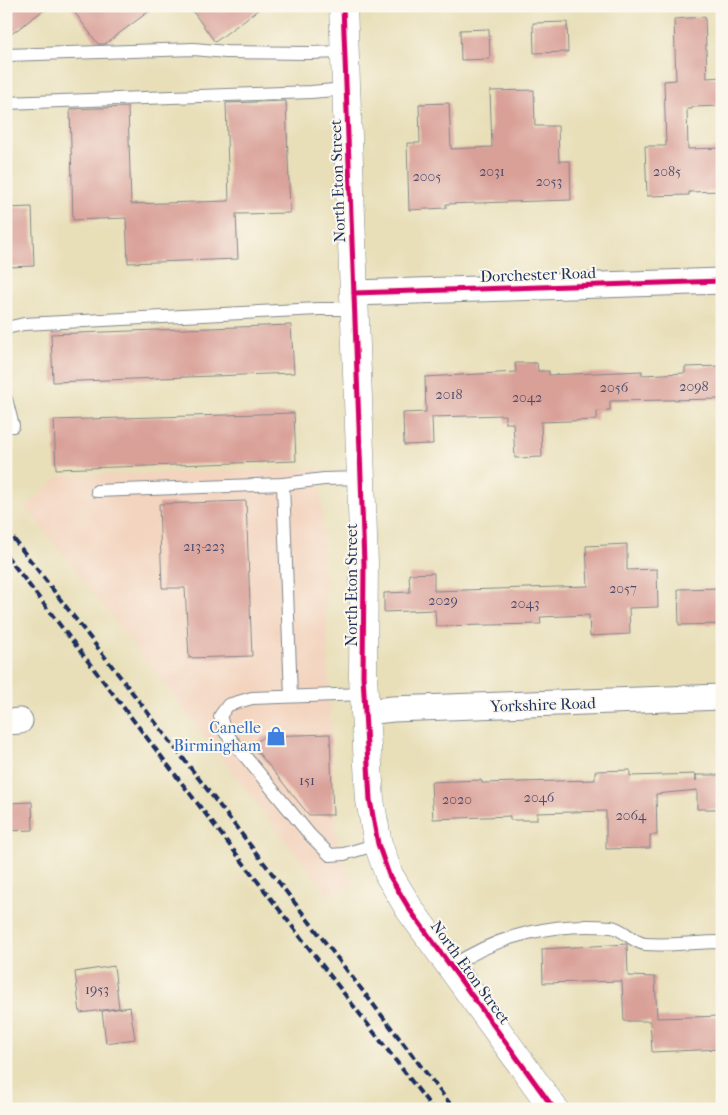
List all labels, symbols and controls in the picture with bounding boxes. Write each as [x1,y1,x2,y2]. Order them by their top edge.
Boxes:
street label: North Eton Street [326,119,349,243]
house number: 2031 [479,163,505,180]
house number: 2085 [653,163,681,180]
house number: 2005 [413,168,441,185]
house number: 2053 [536,173,562,190]
street label: Dorchester Road [480,263,597,286]
house number: 2098 [679,378,709,395]
house number: 2056 [600,379,629,396]
house number: 2018 [436,386,462,403]
house number: 2042 [512,389,542,406]
street label: North Eton Street [342,523,361,647]
house number: 213-223 [183,538,225,555]
house number: 2057 [609,580,637,597]
house number: 2029 [428,592,458,609]
house number: 2043 [511,595,539,612]
street label: Yorkshire Road [489,693,596,716]
place label: Canelle Birmingham [174,718,262,755]
shop icon: Canelle Birmingham [265,725,287,747]
house number: 151 [299,772,315,789]
house number: 2046 [524,789,555,806]
house number: 2020 [442,791,472,808]
house number: 2064 [616,807,647,824]
street label: North Eton Street [427,917,515,1028]
house number: 1953 [85,981,109,998]

